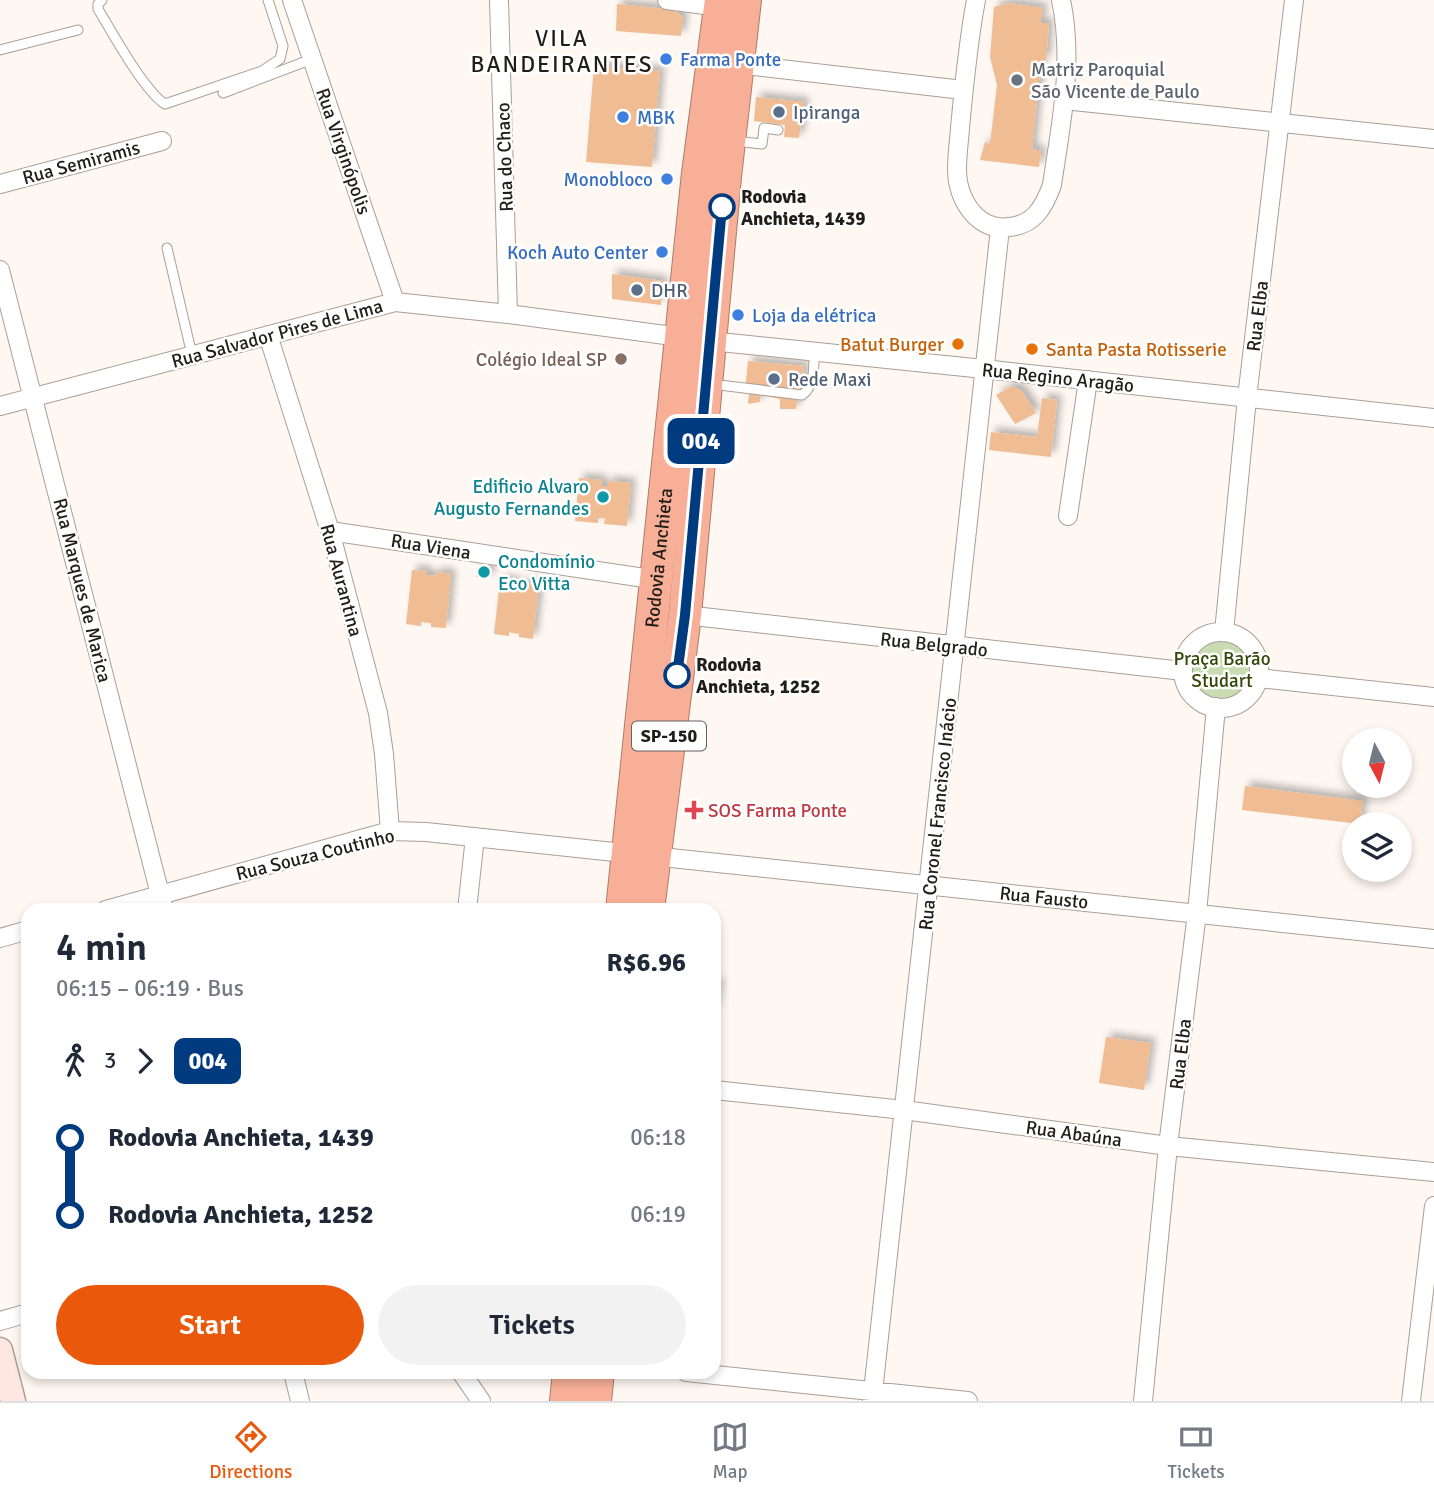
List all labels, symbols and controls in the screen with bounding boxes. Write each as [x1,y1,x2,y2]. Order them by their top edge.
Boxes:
district label: VILA BANDEIRANTES [471,24,653,79]
place label: Farma Ponte [680,48,781,72]
marker: Farma Ponte [658,51,674,67]
place label: Matriz Paroquial São Vicente de Paulo [1031,58,1200,104]
marker: Matriz Paroquial São Vicente de Paulo [1009,72,1025,88]
street label: Rua Virginópolis [310,85,376,218]
place label: Ipiranga [793,101,860,125]
street label: Rua do Chaco [491,102,519,212]
marker: Ipiranga [771,104,787,120]
place label: MBK [637,106,676,130]
marker: MBK [615,109,631,125]
street label: Rua Semiramis [20,136,143,190]
place label: Monobloco [564,168,653,192]
marker: Monobloco [659,171,675,187]
place label: Rodovia Anchieta, 1439 [741,185,866,231]
marker: Rodovia Anchieta, 1439 [709,194,735,220]
place label: Koch Auto Center [507,241,648,265]
marker: Koch Auto Center [654,244,670,260]
place label: DHR [651,279,688,303]
street label: Rua Elba [1242,279,1274,353]
marker: DHR [629,282,645,298]
street label: Rua Salvador Pires de Lima [169,294,386,374]
place label: Loja da elétrica [752,304,876,328]
marker: Loja da elétrica [730,307,746,323]
place label: Batut Burger [840,333,944,357]
marker: Batut Burger [950,336,966,352]
place label: Santa Pasta Rotisserie [1046,338,1227,362]
marker: Santa Pasta Rotisserie [1024,341,1040,357]
place label: Colégio Ideal SP [476,348,607,372]
marker: Colégio Ideal SP [613,351,629,367]
street label: Rua Regino Aragão [981,358,1135,398]
place label: Rede Maxi [788,368,871,392]
marker: Rede Maxi [766,371,782,387]
line badge: 004 [661,418,741,464]
text: 004 [682,426,720,456]
place label: Edificio Alvaro Augusto Fernandes [434,475,589,521]
street label: Rodovia Anchieta [640,487,678,629]
marker: Edificio Alvaro Augusto Fernandes [595,489,611,505]
street label: Rua Marques de Marica [47,496,117,685]
street label: Rua Aurantina [314,521,368,639]
street label: Rua Viena [389,529,473,565]
place label: Condomínio Eco Vitta [498,550,595,596]
marker: Condomínio Eco Vitta [476,564,492,580]
street label: Rua Belgrado [879,627,989,663]
park label: Praça Barão Studart [1173,647,1271,693]
place label: Rodovia Anchieta, 1252 [696,653,821,699]
marker: Rodovia Anchieta, 1252 [664,662,690,688]
street label: Rua Coronel Francisco Inácio [914,696,962,932]
road number: SP-150 [632,722,706,750]
north arrow [1342,728,1412,798]
map controls [1342,728,1412,882]
place label: SOS Farma Ponte [708,799,847,823]
marker: SOS Farma Ponte [686,802,702,818]
button: layers [1342,812,1412,882]
street label: Rua Souza Coutinho [234,824,397,886]
street label: Rua Fausto [998,881,1090,915]
text: 4 min [56,924,147,971]
text: R$6.96 [606,947,686,979]
text: 06:15 – 06:19 · Bus [56,974,244,1003]
street label: Rua Elba [1165,1017,1197,1091]
icon: walk [56,1042,94,1080]
icon: forward [126,1042,164,1080]
text: 3 [104,1046,116,1075]
text: 004 [188,1046,227,1076]
street label: Rua Abaúna [1024,1115,1123,1153]
text: Rodovia Anchieta, 1439 [108,1122,374,1154]
text: 06:18 [630,1123,686,1152]
text: Rodovia Anchieta, 1252 [108,1199,374,1231]
text: 06:19 [630,1200,686,1229]
button: Start [56,1285,364,1365]
button: Tickets [378,1285,686,1365]
tab: Directions [209,1418,292,1484]
tab: Map [711,1418,749,1484]
tab: Tickets [1168,1418,1225,1484]

